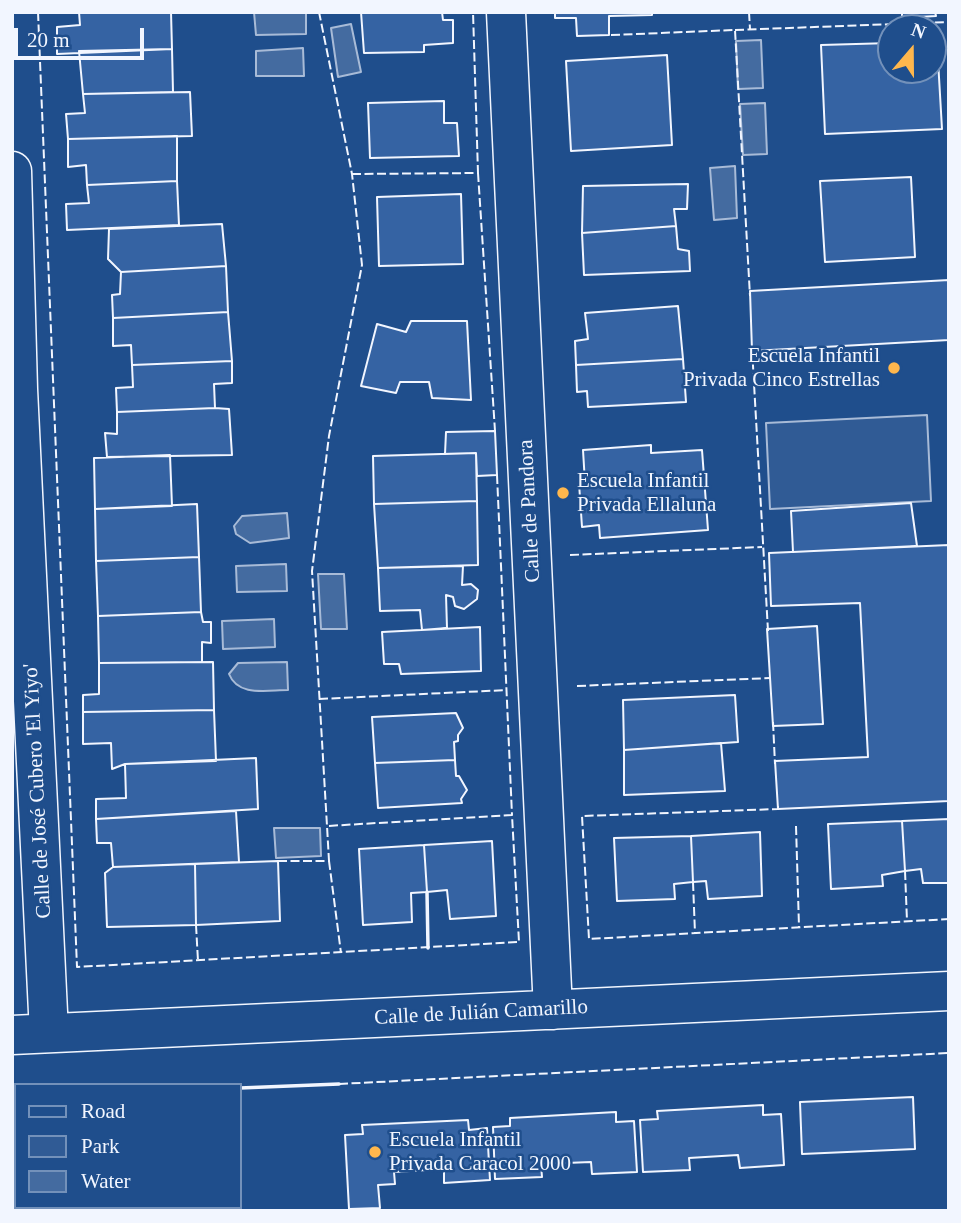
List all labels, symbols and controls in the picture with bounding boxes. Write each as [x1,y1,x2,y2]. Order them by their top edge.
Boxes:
scale bar [18,14,147,58]
north arrow [877,14,947,84]
text: N [909,18,929,43]
text: 20 m [27,28,70,52]
place label: Escuela Infantil Privada Cinco Estrellas [683,343,880,393]
marker: Escuela Infantil Privada Cinco Estrellas [886,360,902,376]
street label: Calle de Pandora [514,439,546,583]
place label: Escuela Infantil Privada Ellaluna [577,468,716,518]
marker: Escuela Infantil Privada Ellaluna [555,485,571,501]
street label: Calle de José Cubero 'El Yiyo' [19,663,57,919]
street label: Calle de Julián Camarillo [373,995,589,1031]
legend [14,1083,242,1209]
text: Road [81,1099,125,1123]
place label: Escuela Infantil Privada Caracol 2000 [389,1127,571,1177]
text: Park [81,1134,120,1158]
marker: Escuela Infantil Privada Caracol 2000 [367,1144,383,1160]
text: Water [81,1169,131,1193]

